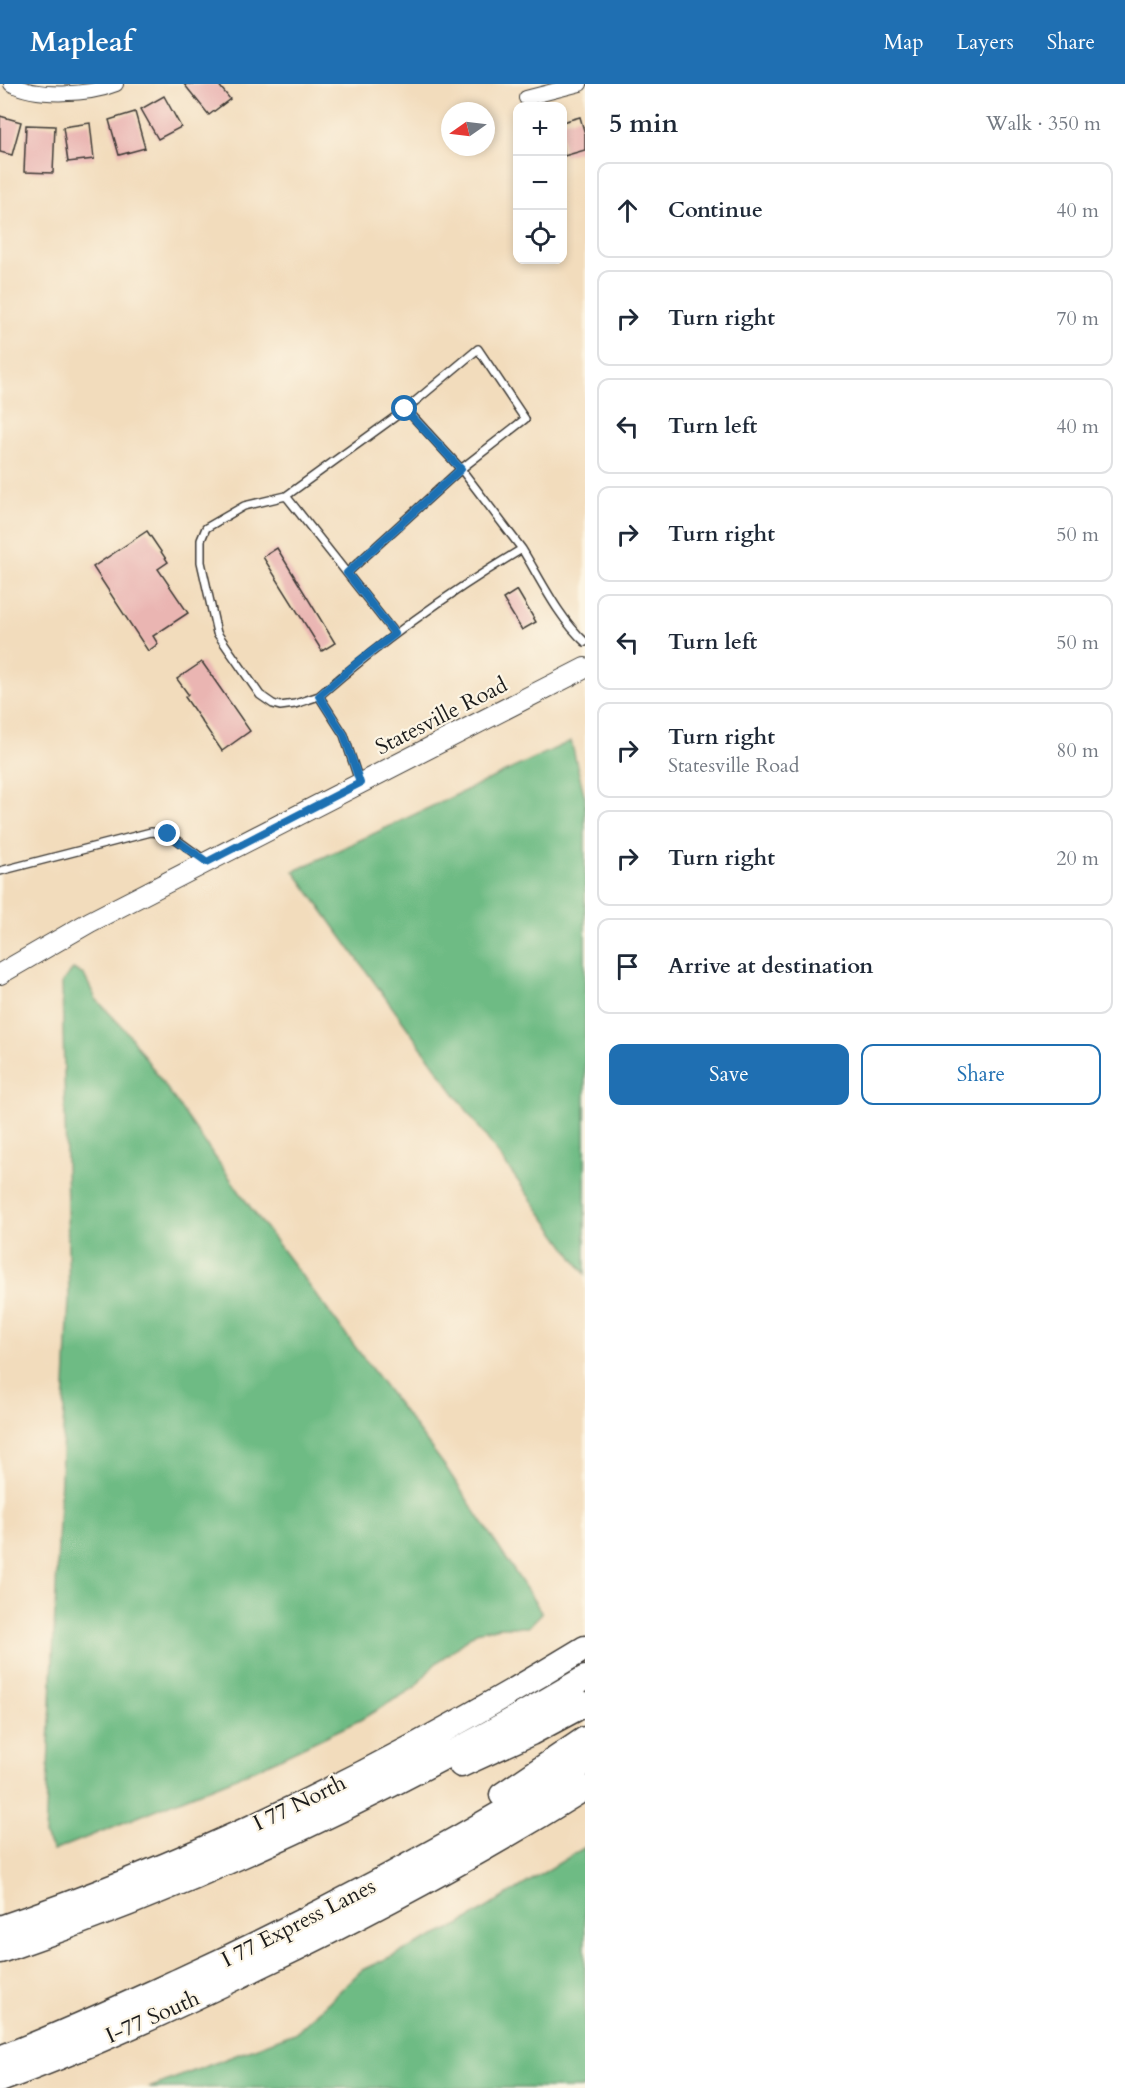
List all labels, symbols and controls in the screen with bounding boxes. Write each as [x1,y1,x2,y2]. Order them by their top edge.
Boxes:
text: Mapleaf [30,23,133,61]
text: Map [884,28,924,57]
text: Layers [957,28,1014,57]
text: Share [1047,28,1095,57]
north arrow [441,102,495,156]
map controls [513,102,567,264]
button: + [513,102,567,156]
text: 5 min [609,106,678,141]
text: Walk · 350 m [986,110,1101,137]
button: − [513,156,567,210]
icon: ahead [611,194,644,227]
text: Continue [668,195,763,225]
text: 40 m [1056,197,1099,224]
button: locate [513,210,567,264]
icon: right [611,302,644,335]
text: Turn right [668,303,775,333]
text: 70 m [1056,305,1099,332]
route start [391,395,417,421]
icon: left [611,410,644,443]
text: Turn left [668,411,757,441]
text: 40 m [1056,413,1099,440]
icon: right [611,518,644,551]
text: Turn right [668,519,775,549]
text: 50 m [1056,521,1099,548]
icon: left [611,626,644,659]
text: Turn left [668,627,757,657]
text: 50 m [1056,629,1099,656]
street label: Statesville Road [370,670,513,762]
text: Turn right [668,722,775,752]
icon: right [611,734,644,767]
text: 80 m [1056,737,1099,764]
text: Statesville Road [668,752,799,779]
route end [154,820,180,846]
icon: right [611,842,644,875]
text: Turn right [668,843,775,873]
text: 20 m [1056,845,1099,872]
icon: arrive [611,950,644,983]
text: Arrive at destination [668,951,873,981]
button: Save [609,1044,849,1105]
button: Share [861,1044,1101,1105]
street label: I 77 North [248,1768,351,1838]
street label: I 77 Express Lanes [216,1871,381,1975]
street label: I-77 South [101,1983,204,2051]

